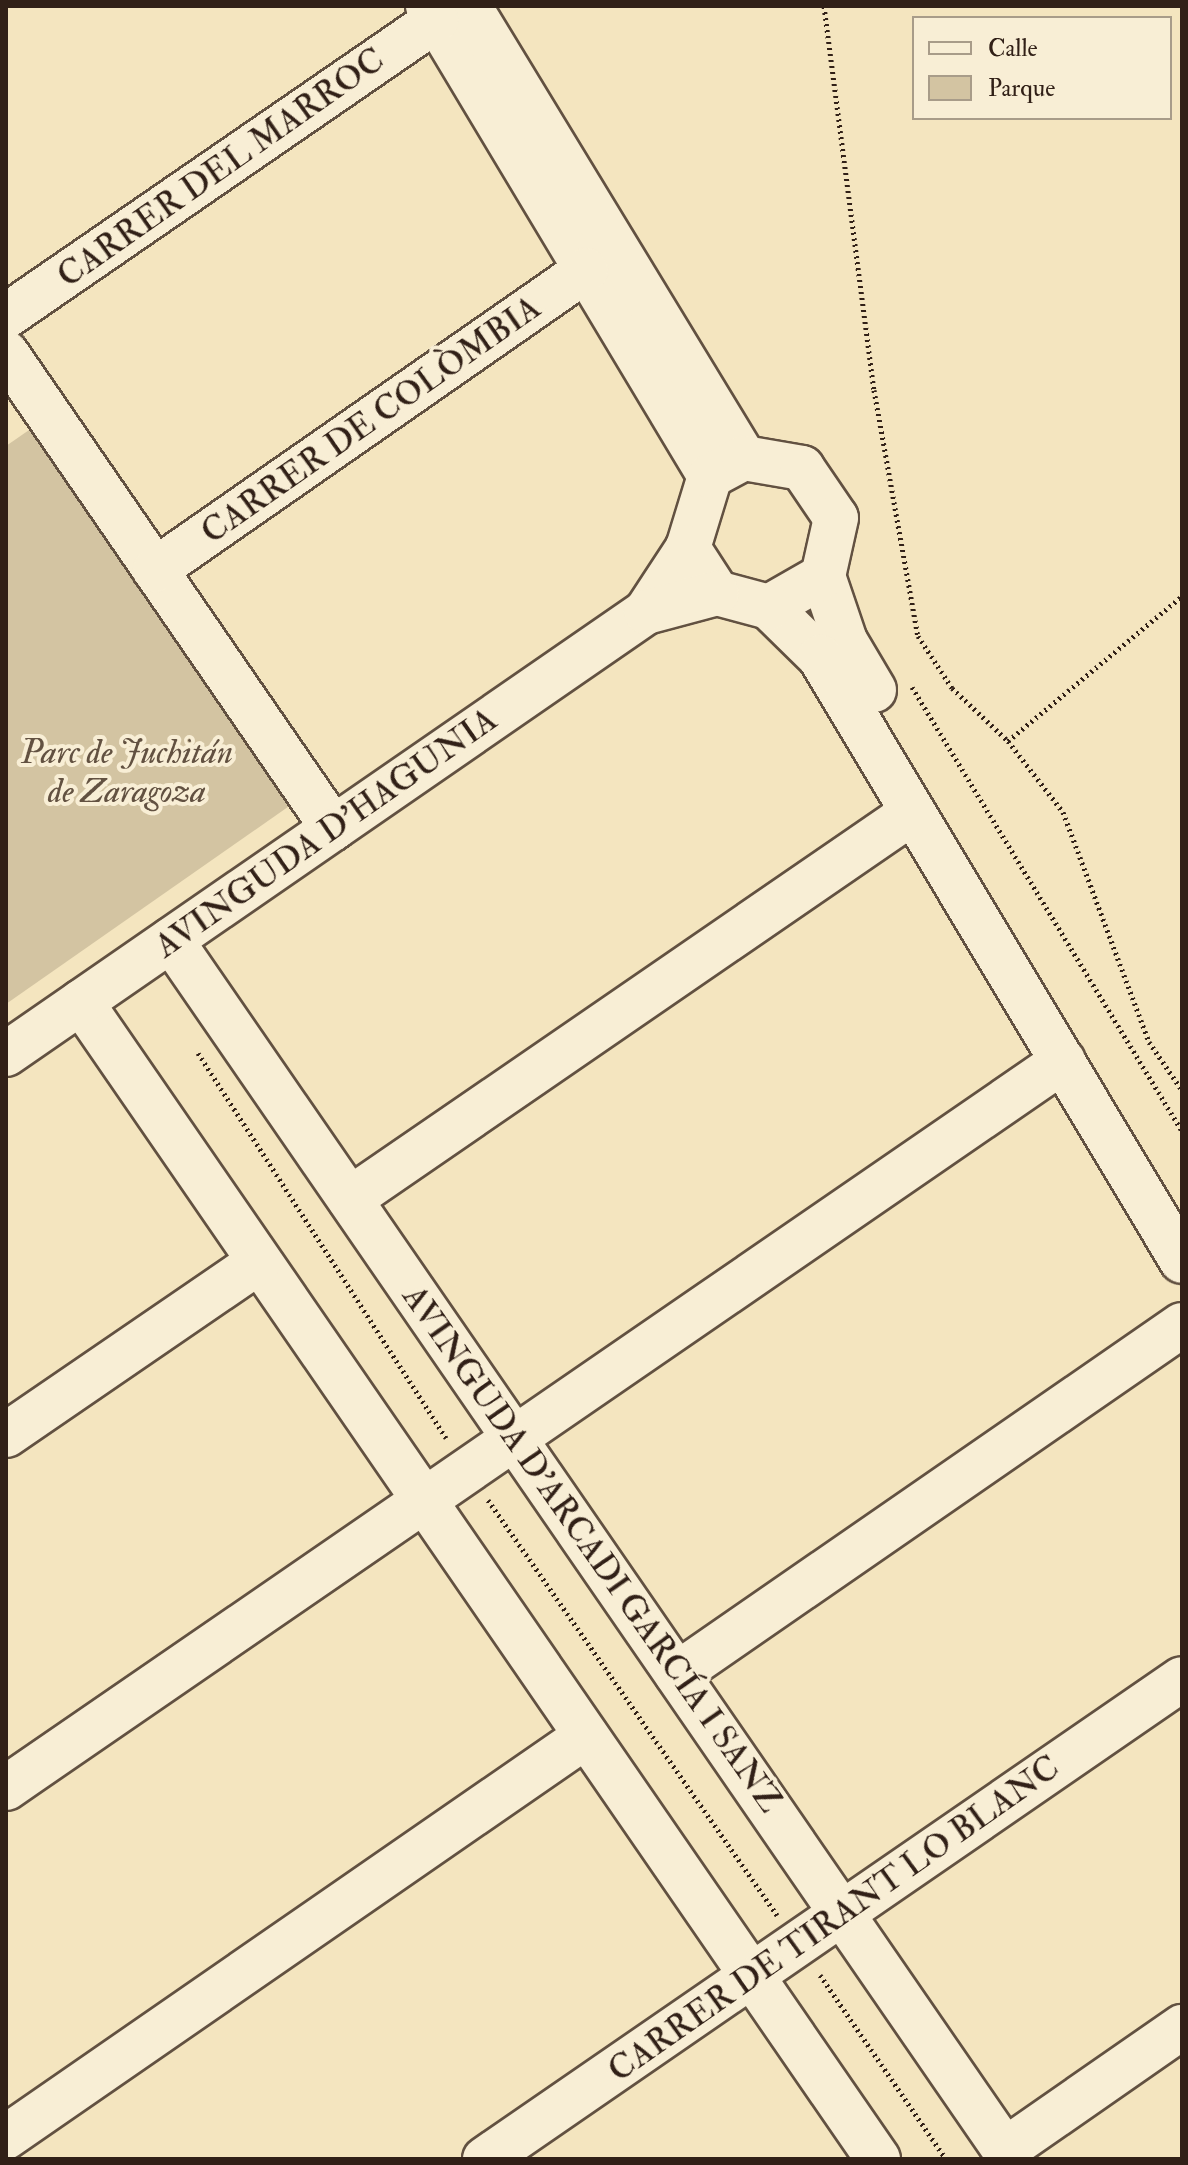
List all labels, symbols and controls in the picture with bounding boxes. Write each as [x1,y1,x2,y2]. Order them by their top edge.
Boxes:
legend [912,16,1172,120]
text: Calle [988,33,1038,64]
street label: CARRER DEL MARROC [50,39,392,297]
text: Parque [988,73,1055,104]
street label: CARRER DE COLÒMBIA [194,287,548,553]
street label: AVINGUDA D'HAGUNIA [147,699,505,967]
park label: Parc de Juchitán de Zaragoza [21,732,233,812]
street label: AVINGUDA D'ARCADI GARCÍA I SANZ [393,1278,791,1820]
street label: CARRER DE TIRANT LO BLANC [601,1747,1067,2091]

